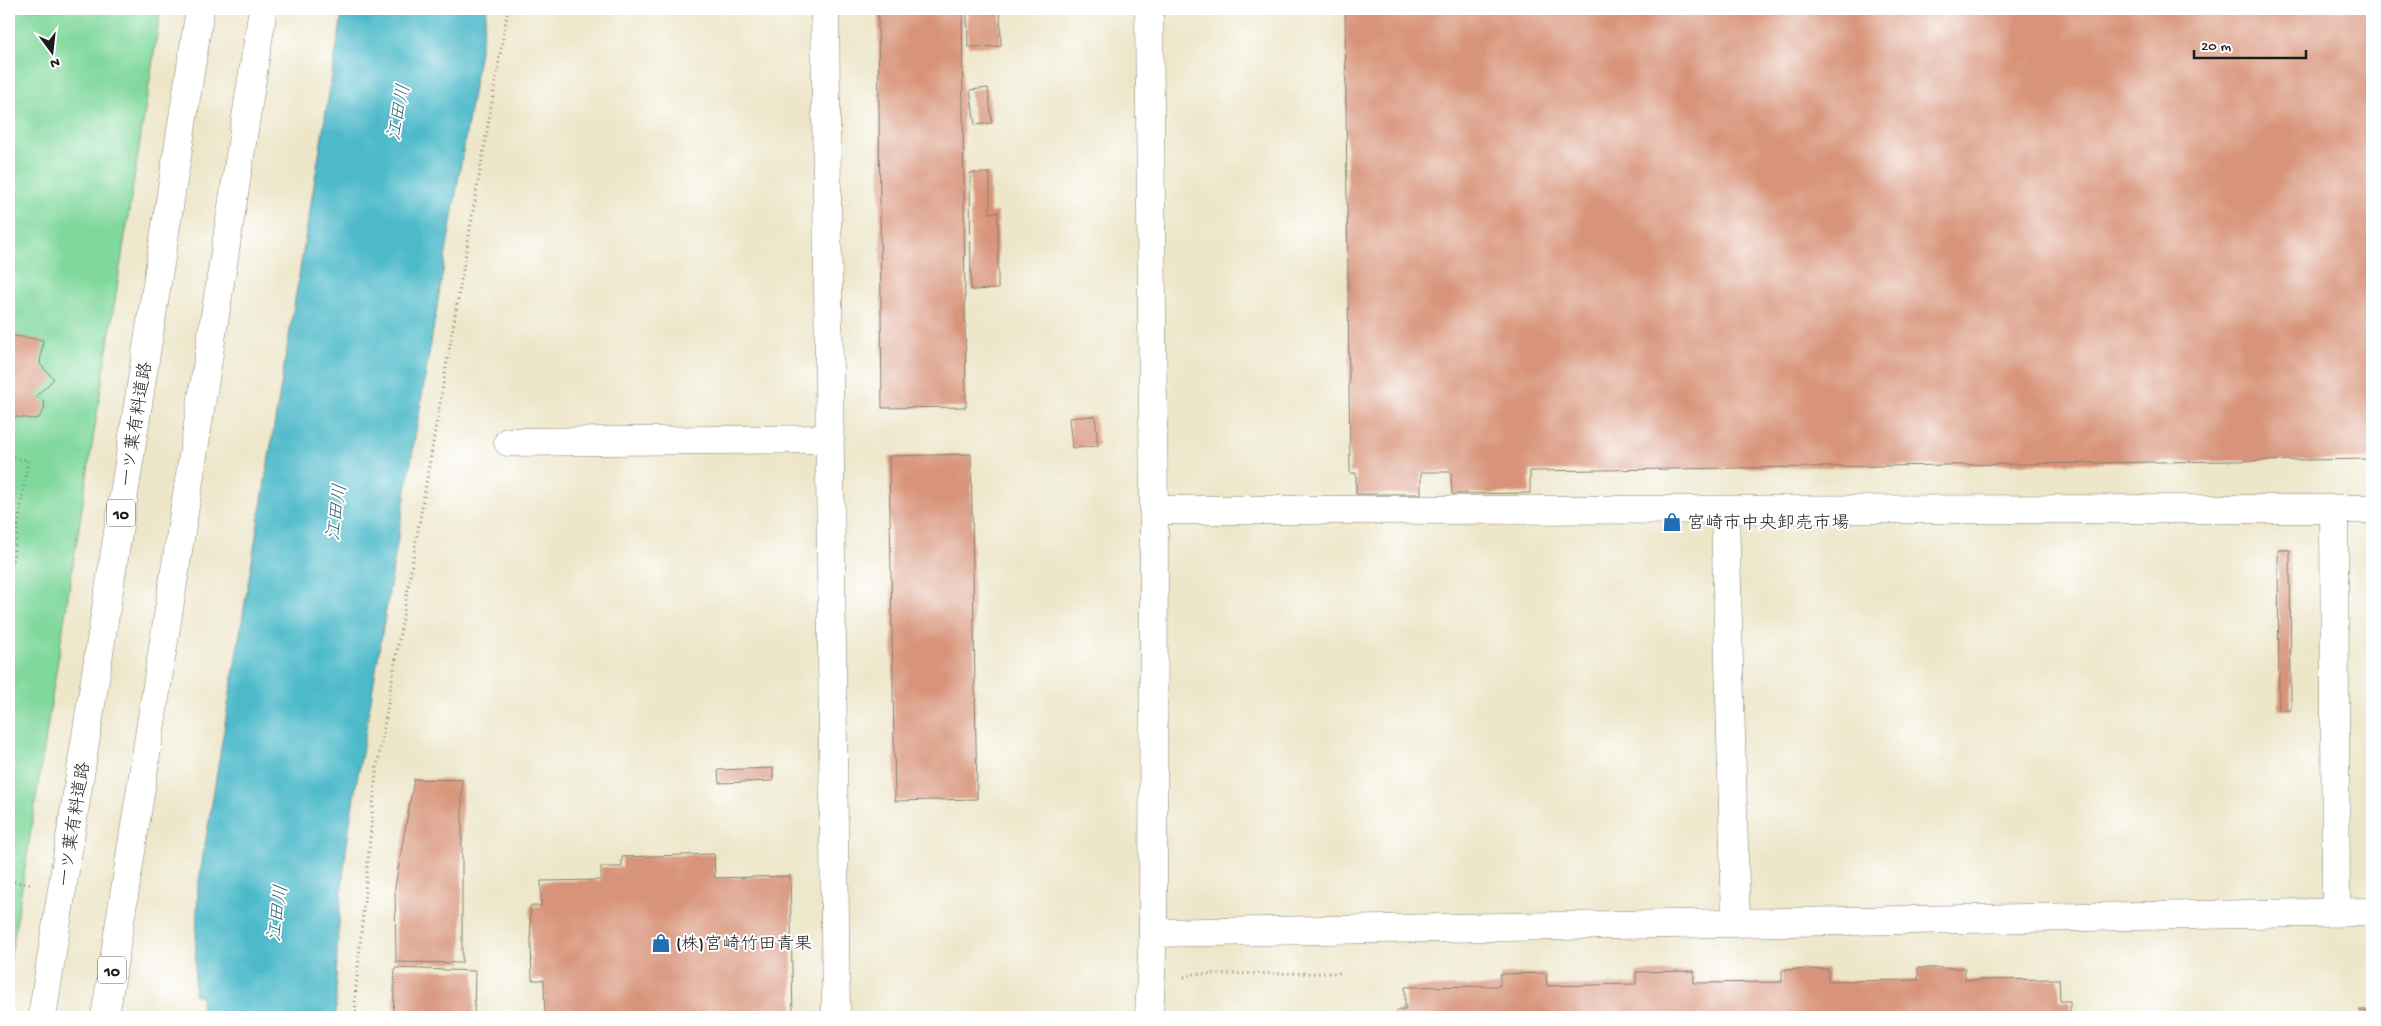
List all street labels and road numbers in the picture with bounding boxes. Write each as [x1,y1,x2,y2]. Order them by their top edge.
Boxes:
street label: 一ツ葉有料道路 [116,360,158,488]
road number: 10 [107,499,135,526]
street label: 一ツ葉有料道路 [54,760,96,888]
road number: 10 [98,956,126,984]

